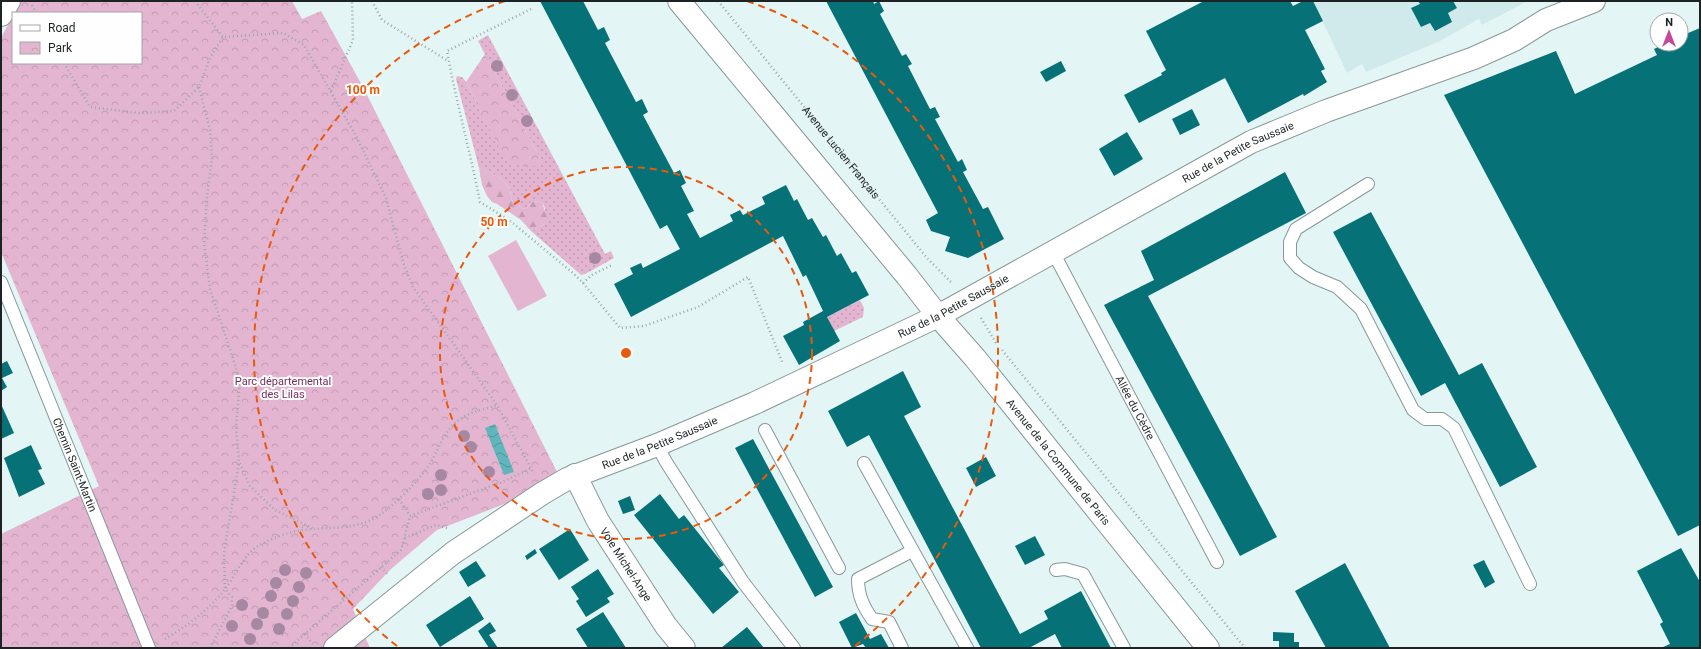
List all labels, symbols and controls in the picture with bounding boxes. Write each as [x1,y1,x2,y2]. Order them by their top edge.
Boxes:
legend [12,12,142,64]
north arrow [1649,12,1689,52]
text: N [1665,16,1673,29]
text: Road [48,21,76,35]
text: Park [48,41,73,55]
text: 100 m [346,83,380,97]
street label: Avenue Lucien Français [800,103,883,201]
street label: Rue de la Petite Saussaie [1180,118,1296,185]
text: 50 m [480,215,508,229]
street label: Rue de la Petite Saussaie [896,271,1011,341]
centre of rings [619,346,633,360]
street label: Allée du Cèdre [1113,373,1158,442]
park label: Parc départemental des Lilas [235,375,331,401]
street label: Avenue de la Commune de Paris [1004,396,1113,528]
street label: Rue de la Petite Saussaie [600,413,719,472]
street label: Chemin Saint-Martin [50,416,100,513]
street label: Voie Michel-Ange [597,525,655,604]

